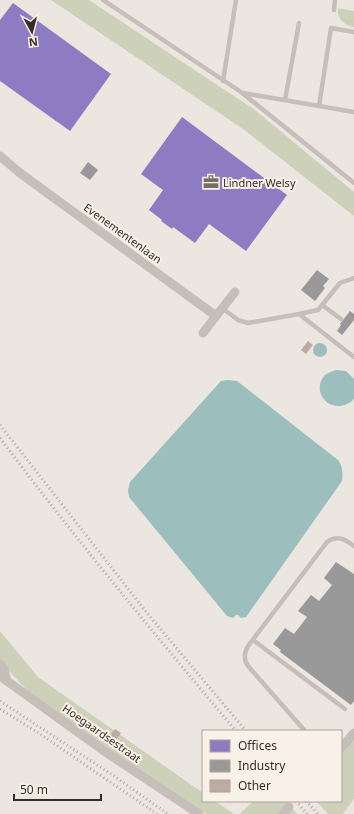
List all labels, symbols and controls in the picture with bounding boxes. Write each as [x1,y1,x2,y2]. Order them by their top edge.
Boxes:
north arrow [12,12,52,52]
text: N [28,34,39,50]
office icon: Lindner Welsy [202,173,220,191]
place label: Lindner Welsy [223,175,296,190]
street label: Evenementenlaan [81,200,165,266]
street label: Hoegaardsestraat [60,700,144,766]
legend [202,730,342,802]
text: Offices [238,737,277,754]
text: Industry [238,757,286,774]
scale bar [14,776,101,802]
text: Other [238,777,271,794]
text: 50 m [20,781,48,798]

